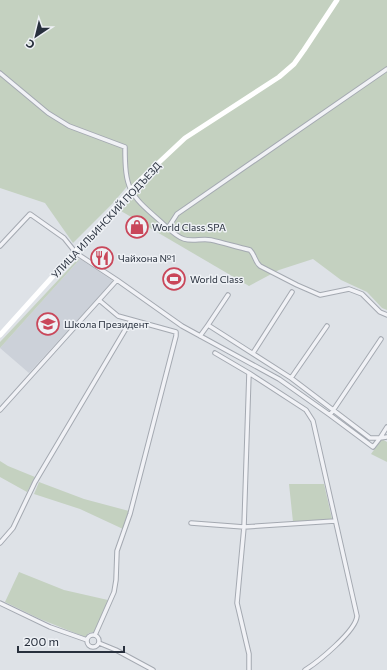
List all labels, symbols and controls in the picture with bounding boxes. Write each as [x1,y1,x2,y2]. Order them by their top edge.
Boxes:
north arrow [16,16,56,56]
text: С [23,37,37,52]
street label: УЛИЦА ИЛЬИНСКИЙ ПОДЪЕЗД [49,159,163,281]
shop icon: World Class SPA [124,214,150,240]
place label: World Class SPA [152,221,226,233]
restaurant icon: Чайхона №1 [89,245,115,271]
place label: Чайхона №1 [118,252,176,264]
sports icon: World Class [161,266,187,292]
place label: World Class [190,273,244,285]
school or university icon: Школа Президент [35,311,61,337]
place label: Школа Президент [64,318,149,330]
scale bar [18,628,124,654]
text: 200 m [24,634,59,648]

